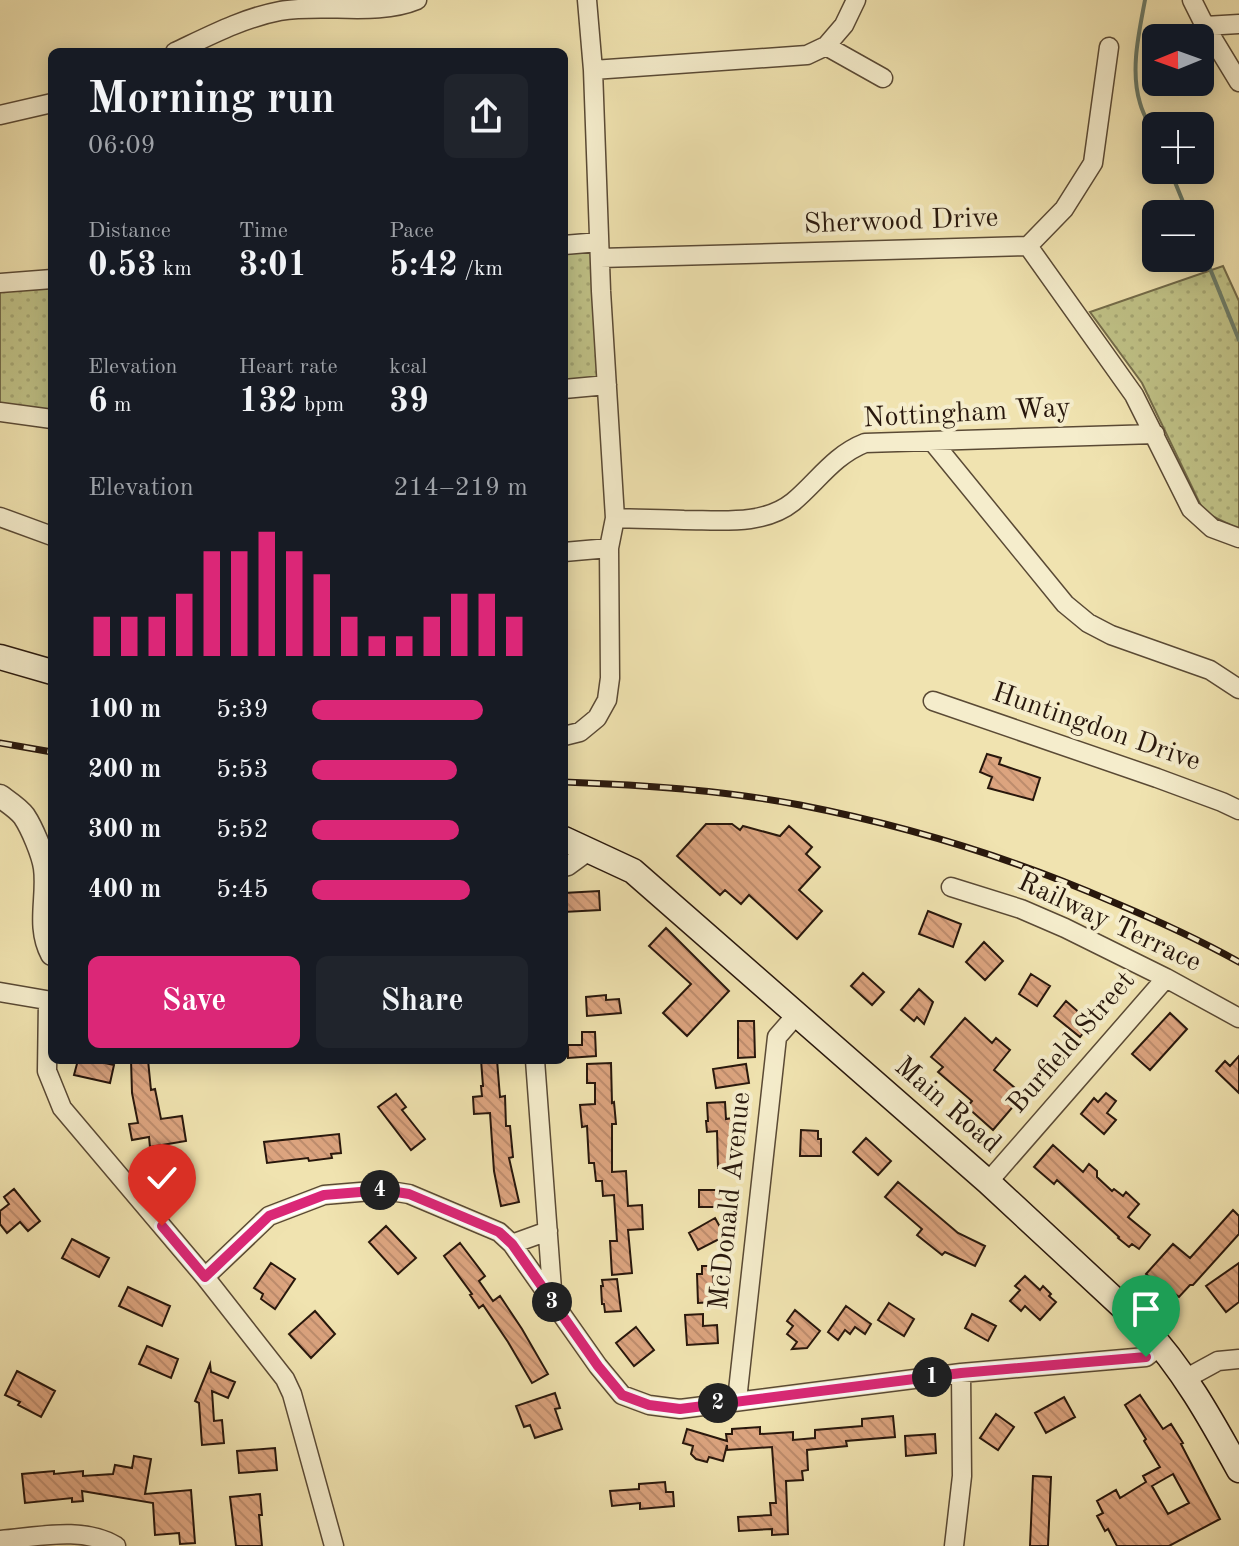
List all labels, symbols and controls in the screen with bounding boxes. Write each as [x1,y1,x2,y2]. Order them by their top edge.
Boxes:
north arrow [1142,24,1214,96]
map controls [1142,24,1214,272]
button: share [444,74,528,158]
text: Morning run [88,78,335,122]
button: + [1142,112,1214,184]
text: 06:09 [88,133,156,159]
button: − [1142,200,1214,272]
street label: Sherwood Drive [803,205,999,239]
text: Distance [88,220,171,242]
text: Time [239,220,288,242]
text: Pace [389,220,434,242]
text: 0.53 [88,249,157,283]
text: 3:01 [239,249,307,283]
text: 5:42 [389,249,458,283]
text: km [157,258,192,280]
text: /km [458,258,503,280]
text: Elevation [88,356,178,378]
text: Heart rate [239,356,338,378]
text: kcal [389,356,427,378]
text: 6 [88,385,108,419]
text: 132 [239,385,298,419]
text: 39 [389,385,429,419]
text: m [108,394,131,416]
text: bpm [298,394,344,416]
street label: Nottingham Way [862,395,1072,433]
text: Elevation [88,475,194,501]
text: 214–219 m [393,475,528,501]
street label: Huntingdon Drive [988,679,1204,777]
text: 100 m [88,697,161,723]
text: 5:39 [216,697,269,723]
text: 200 m [88,757,161,783]
text: 5:53 [216,757,269,783]
text: 300 m [88,817,161,843]
text: 5:52 [216,817,269,843]
street label: Railway Terrace [1013,868,1205,978]
text: 400 m [88,877,161,903]
text: 5:45 [216,877,269,903]
button: Save [88,956,300,1048]
button: Share [316,956,528,1048]
street label: Burfield Street [1003,967,1141,1119]
street label: Main Road [889,1053,1005,1159]
street label: McDonald Avenue [706,1090,756,1312]
pin [128,1144,196,1226]
icon: check [140,1156,184,1200]
pin: 4 [360,1170,400,1210]
text: 4 [374,1179,386,1201]
pin [1112,1275,1180,1357]
pin: 3 [532,1282,572,1322]
icon: arrive [1124,1287,1168,1331]
text: 3 [546,1291,558,1313]
pin: 1 [912,1357,952,1397]
text: 1 [926,1366,938,1388]
pin: 2 [698,1383,738,1423]
text: 2 [712,1392,724,1414]

